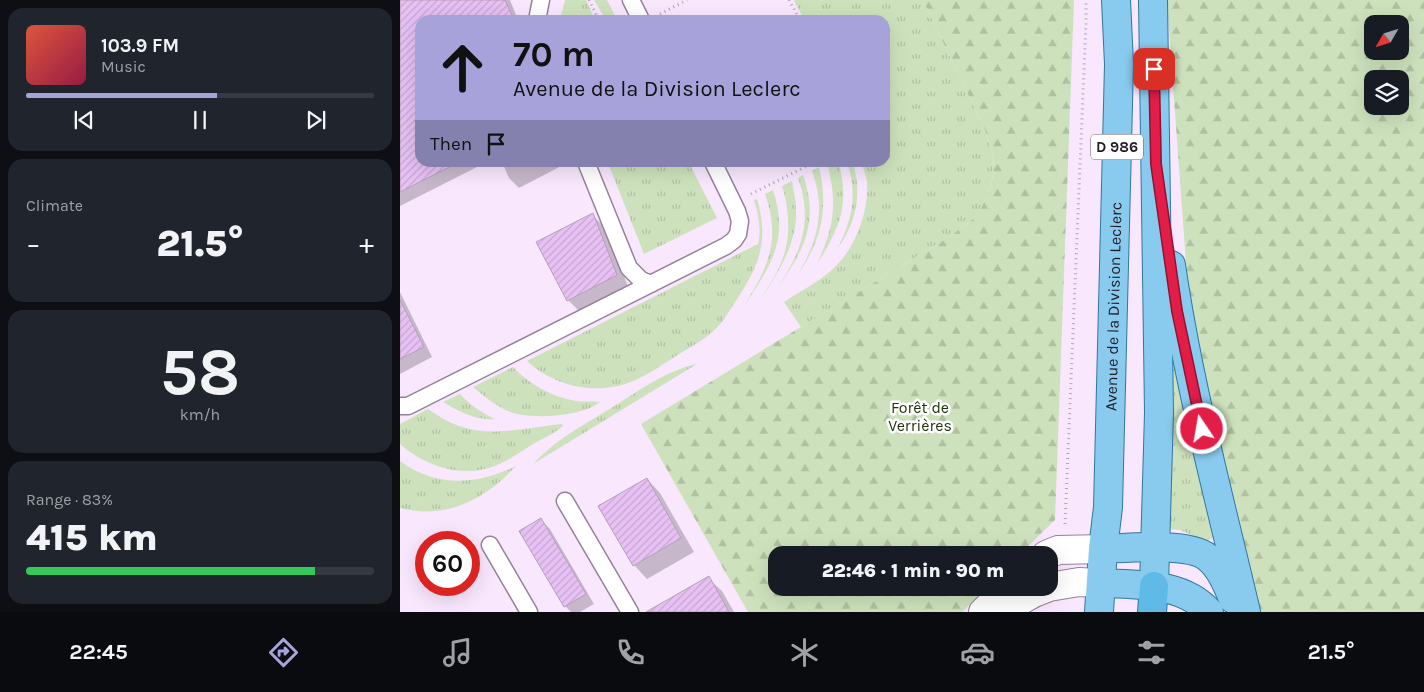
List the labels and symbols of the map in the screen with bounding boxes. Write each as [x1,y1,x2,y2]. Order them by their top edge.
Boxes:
north arrow [1364,15,1409,60]
pin [1133,48,1175,90]
road number: D 986 [1091,134,1143,160]
street label: Avenue de la Division Leclerc [1101,202,1125,411]
park label: Forêt de Verrières [888,398,952,435]
position arrow [1175,402,1227,454]
speed limit sign: 60 [415,531,480,596]

